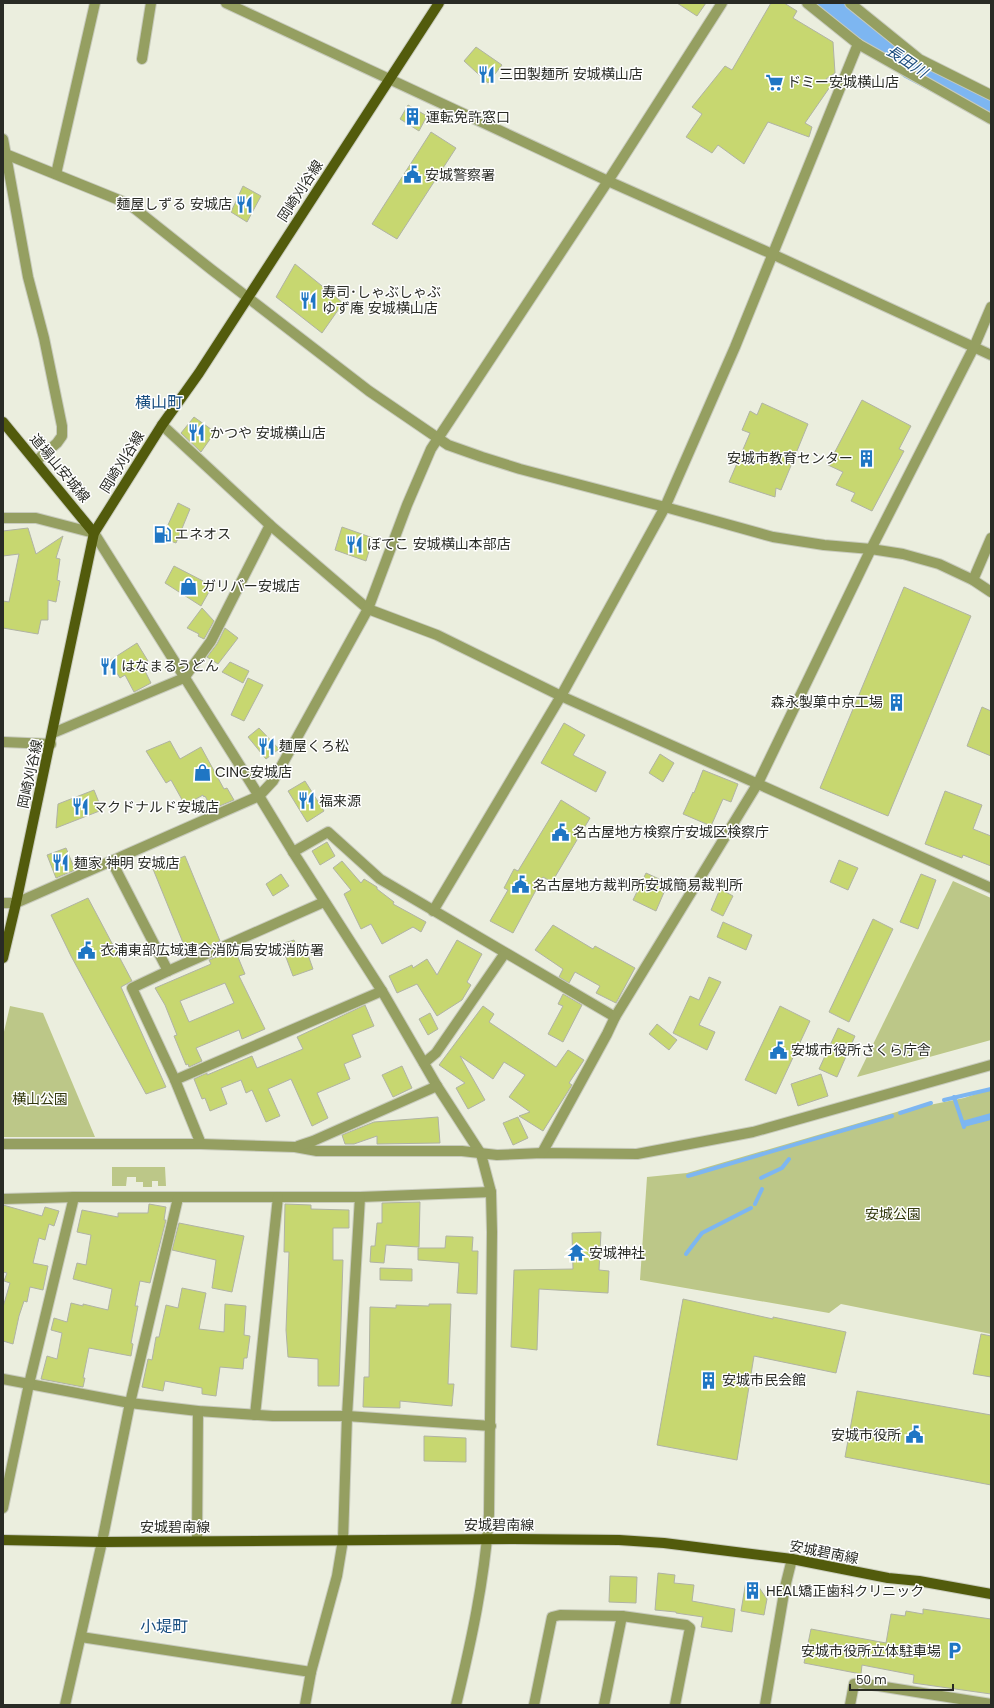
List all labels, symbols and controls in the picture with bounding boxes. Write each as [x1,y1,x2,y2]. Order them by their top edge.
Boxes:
water label: 長田川 [882,40,933,83]
restaurant icon: 三田製麺所 安城横山店 [476,64,496,84]
place label: 三田製麺所 安城横山店 [499,64,643,84]
supermarket icon: ドミー安城横山店 [764,72,784,92]
place label: ドミー安城横山店 [787,72,899,92]
building icon: 運転免許窓口 [403,107,423,127]
place label: 運転免許窓口 [426,107,510,127]
street label: 岡崎刈谷線 [273,156,327,226]
public building icon: 安城警察署 [402,165,422,185]
place label: 安城警察署 [425,165,495,185]
place label: 麺屋しずる 安城店 [117,194,232,214]
restaurant icon: 麺屋しずる 安城店 [235,194,255,214]
place label: 寿司･しゃぶしゃぶ ゆず庵 安城横山店 [322,282,441,318]
restaurant icon: 寿司･しゃぶしゃぶ ゆず庵 安城横山店 [299,290,319,310]
district label: 横山町 [135,391,183,414]
restaurant icon: かつや 安城横山店 [187,423,207,443]
place label: かつや 安城横山店 [210,423,326,443]
street label: 岡崎刈谷線 [95,427,149,497]
street label: 道場山安城線 [25,429,95,507]
place label: 安城市教育センター [727,448,853,468]
building icon: 安城市教育センター [856,448,876,468]
fuel station icon: エネオス [152,524,172,544]
place label: エネオス [175,524,231,544]
restaurant icon: ぼてこ 安城横山本部店 [344,534,364,554]
place label: ぼてこ 安城横山本部店 [367,534,511,554]
shop icon: ガリバー安城店 [179,576,199,596]
place label: ガリバー安城店 [202,576,300,596]
restaurant icon: はなまるうどん [98,656,118,676]
place label: はなまるうどん [121,656,219,676]
place label: 森永製菓中京工場 [771,692,883,712]
building icon: 森永製菓中京工場 [886,692,906,712]
restaurant icon: 麺屋くろ松 [256,736,276,756]
place label: 麺屋くろ松 [279,736,349,756]
street label: 岡崎刈谷線 [13,738,47,810]
shop icon: CINC安城店 [192,762,212,782]
place label: CINC安城店 [215,762,292,782]
restaurant icon: 福来源 [296,791,316,811]
place label: 福来源 [319,791,361,811]
restaurant icon: マクドナルド安城店 [70,797,90,817]
place label: マクドナルド安城店 [93,797,219,817]
public building icon: 名古屋地方検察庁安城区検察庁 [550,822,570,842]
place label: 名古屋地方検察庁安城区検察庁 [573,822,769,842]
restaurant icon: 麺家 神明 安城店 [51,853,71,873]
place label: 麺家 神明 安城店 [74,853,179,873]
public building icon: 名古屋地方裁判所安城簡易裁判所 [510,875,530,895]
place label: 名古屋地方裁判所安城簡易裁判所 [533,875,743,895]
public building icon: 衣浦東部広域連合消防局安城消防署 [77,940,97,960]
place label: 衣浦東部広域連合消防局安城消防署 [100,940,324,960]
public building icon: 安城市役所さくら庁舎 [768,1040,788,1060]
place label: 安城市役所さくら庁舎 [791,1040,931,1060]
park label: 横山公園 [12,1089,68,1109]
park label: 安城公園 [865,1204,921,1224]
temple icon: 安城神社 [566,1243,586,1263]
place label: 安城神社 [589,1243,645,1263]
building icon: 安城市民会館 [699,1370,719,1390]
place label: 安城市民会館 [722,1370,806,1390]
place label: 安城市役所 [831,1425,901,1445]
public building icon: 安城市役所 [904,1425,924,1445]
street label: 安城碧南線 [464,1515,534,1535]
street label: 安城碧南線 [140,1517,210,1537]
street label: 安城碧南線 [788,1536,860,1568]
building icon: HEAL矯正歯科クリニック [743,1581,763,1601]
place label: HEAL矯正歯科クリニック [766,1581,924,1601]
district label: 小堤町 [140,1615,188,1638]
place label: 安城市役所立体駐車場 [801,1641,941,1661]
parking icon: 安城市役所立体駐車場 [944,1641,964,1661]
scale bar [850,1666,953,1692]
text: 50 m [856,1671,887,1688]

